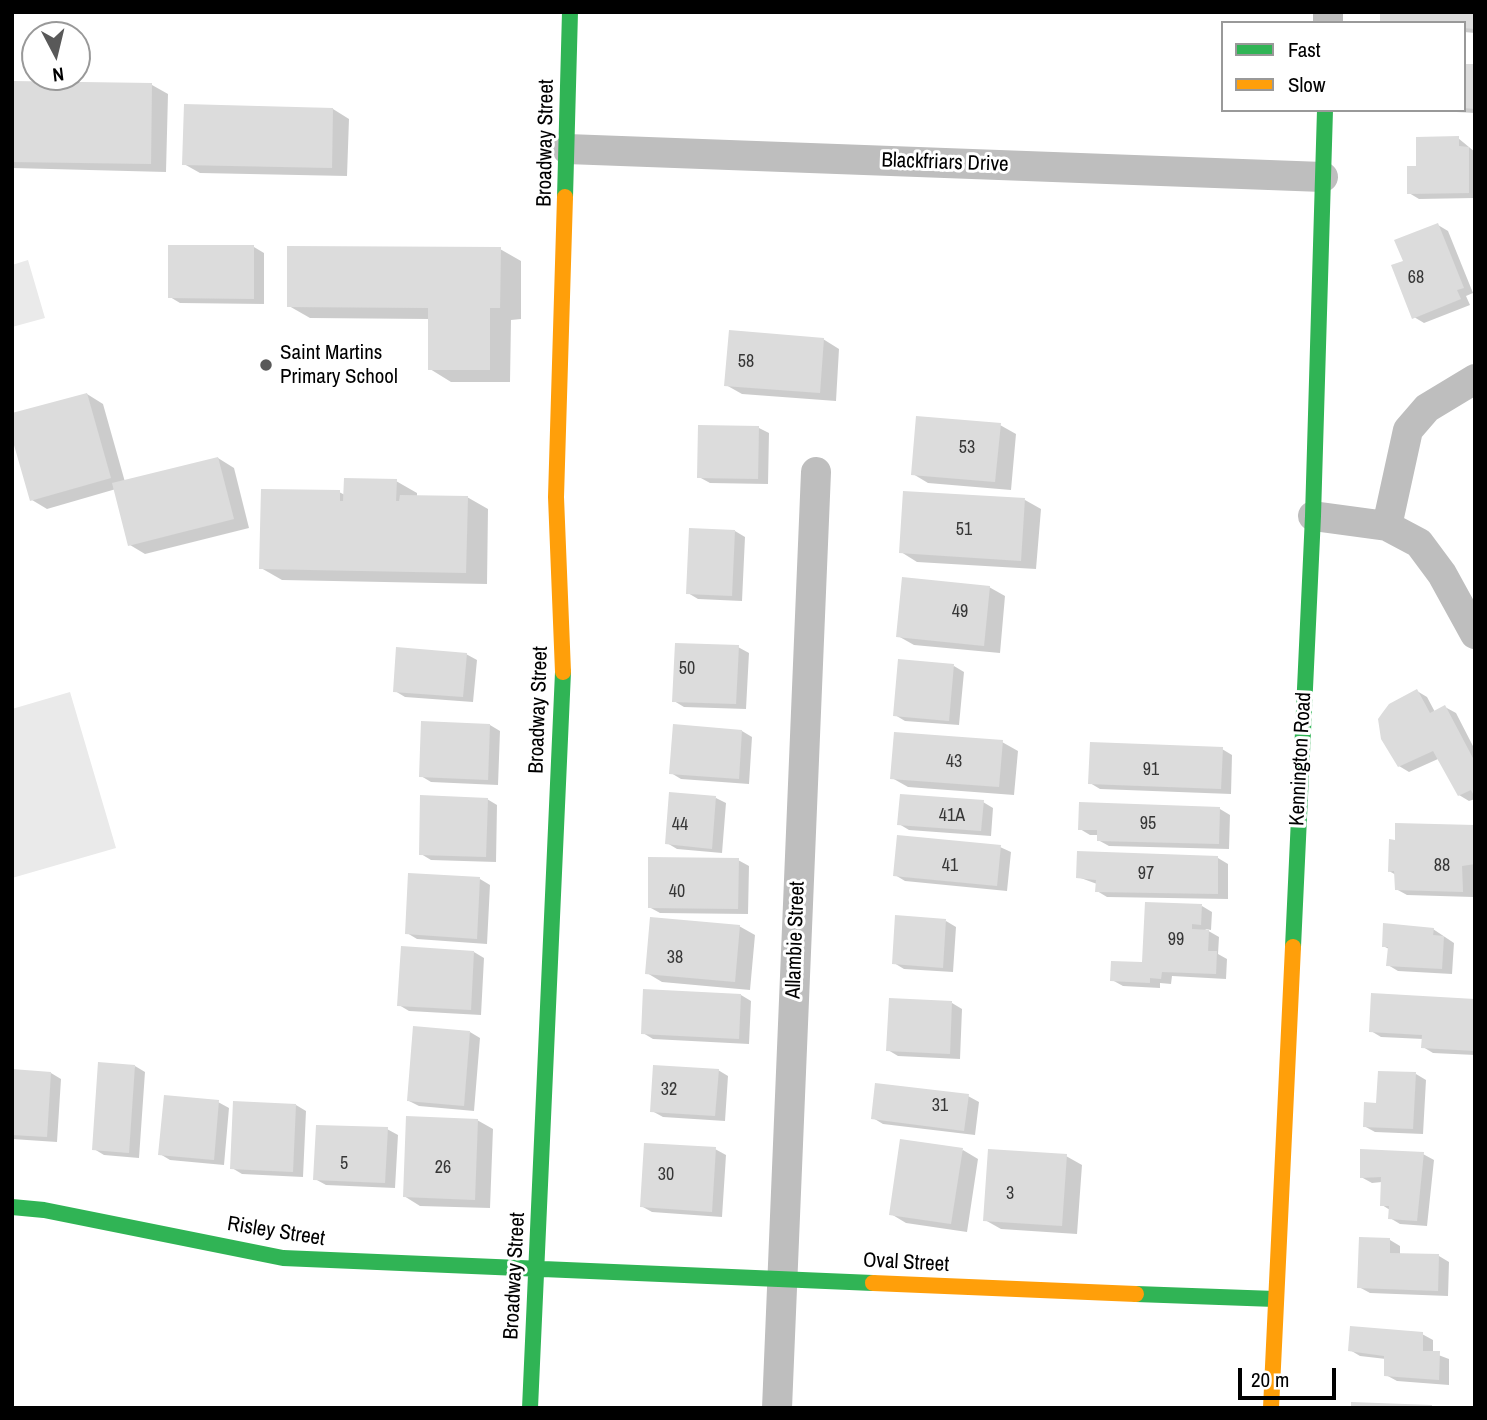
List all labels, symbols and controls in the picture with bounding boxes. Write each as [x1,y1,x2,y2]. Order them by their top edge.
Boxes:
north arrow [21,21,91,91]
legend [1221,21,1466,112]
text: Fast [1288,35,1321,64]
text: N [51,61,65,88]
text: Slow [1288,70,1325,99]
street label: Broadway Street [532,79,560,207]
street label: Blackfriars Drive [881,148,1009,178]
house number: 68 [1408,267,1424,289]
place label: Saint Martins Primary School [280,340,398,390]
house number: 58 [738,351,754,373]
marker: Saint Martins Primary School [258,357,274,373]
house number: 53 [959,437,975,459]
house number: 51 [956,519,972,541]
house number: 49 [952,601,968,623]
street label: Broadway Street [524,646,554,774]
house number: 50 [679,658,695,680]
street label: Kennington Road [1285,691,1317,827]
house number: 43 [946,751,962,773]
house number: 91 [1143,759,1159,781]
house number: 41A [939,805,965,827]
house number: 95 [1140,813,1156,835]
house number: 44 [672,814,688,836]
house number: 41 [942,855,958,877]
house number: 88 [1434,855,1450,877]
house number: 97 [1138,863,1154,885]
house number: 40 [669,881,685,903]
street label: Allambie Street [781,881,811,999]
house number: 99 [1168,929,1184,951]
house number: 38 [667,947,683,969]
house number: 32 [661,1079,677,1101]
house number: 31 [932,1095,948,1117]
house number: 5 [340,1153,348,1175]
house number: 26 [435,1157,451,1179]
house number: 30 [658,1164,674,1186]
house number: 3 [1006,1183,1014,1205]
street label: Risley Street [225,1212,327,1252]
street label: Broadway Street [499,1212,531,1340]
street label: Oval Street [862,1248,950,1278]
scale bar [1242,1354,1340,1398]
text: 20 m [1251,1365,1289,1394]

